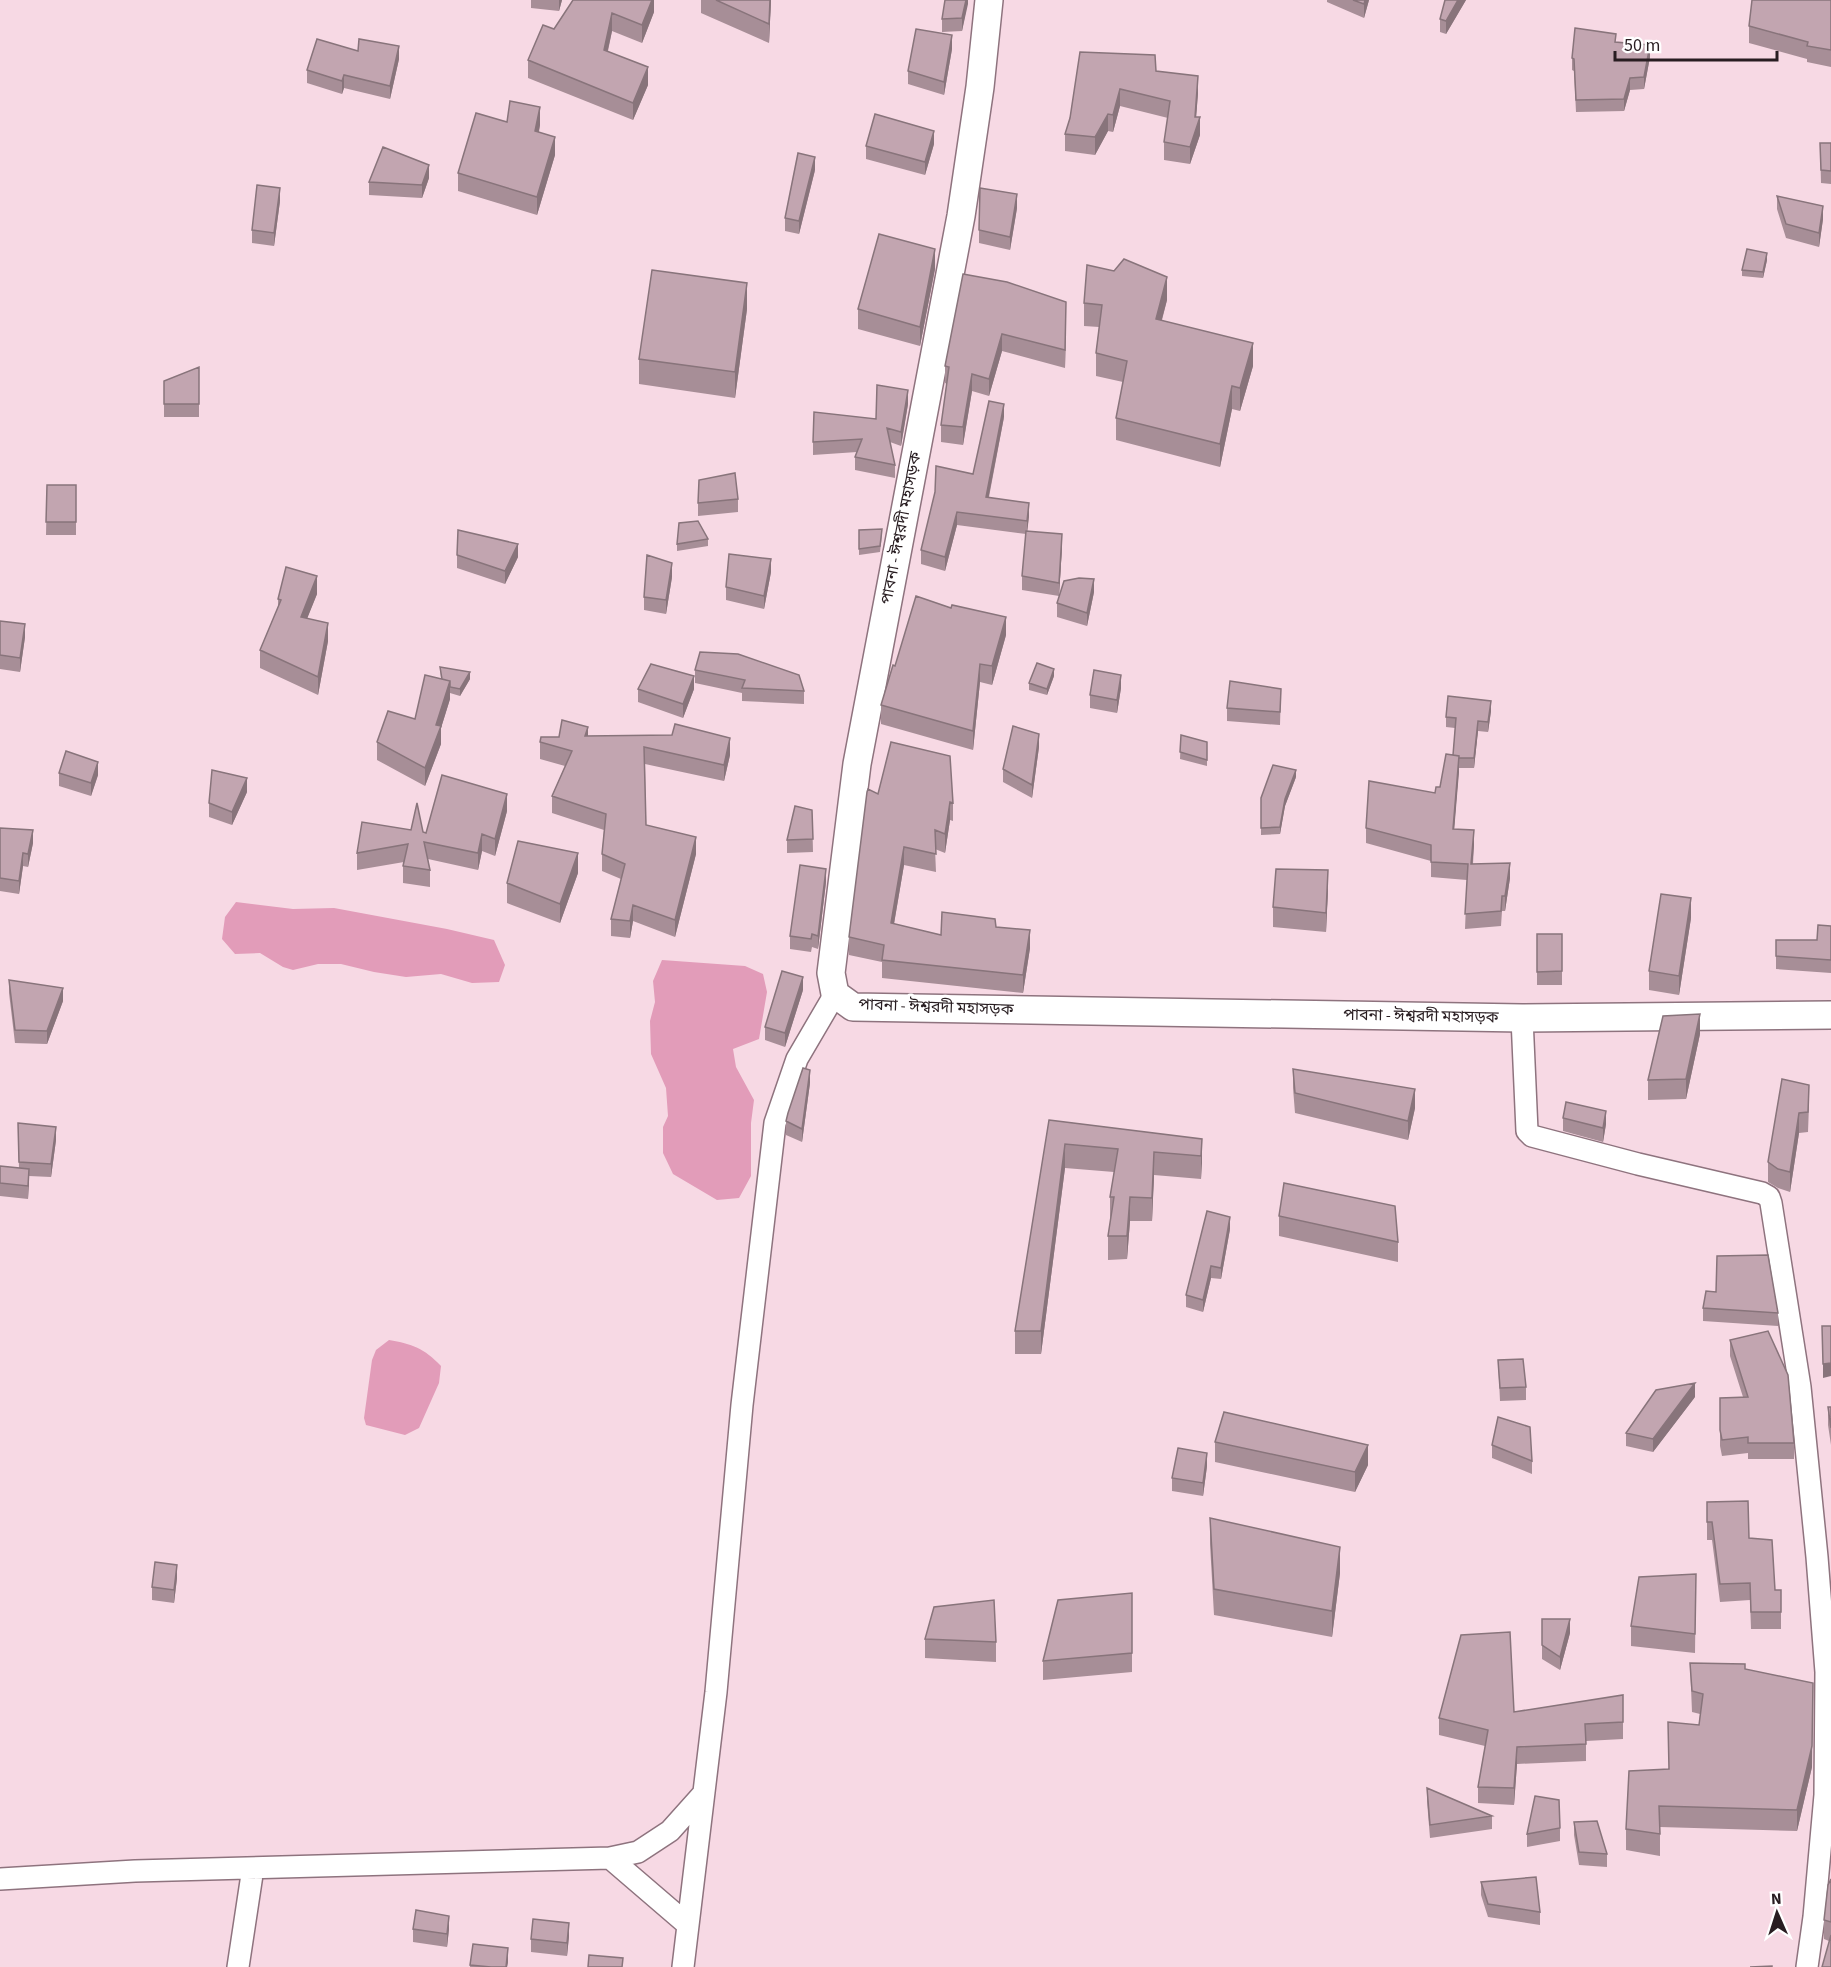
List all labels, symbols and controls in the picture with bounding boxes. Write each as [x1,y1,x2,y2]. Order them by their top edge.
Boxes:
scale bar [1615,24,1777,62]
text: 50 m [1624,33,1660,58]
street label: পাবনা - ঈশ্বরদী মহাসড়ক [875,449,927,606]
street label: পাবনা - ঈশ্বরদী মহাসড়ক [858,993,1015,1021]
street label: পাবনা - ঈশ্বরদী মহাসড়ক [1343,1004,1500,1028]
north arrow [1747,1883,1807,1943]
text: N [1770,1888,1782,1910]

